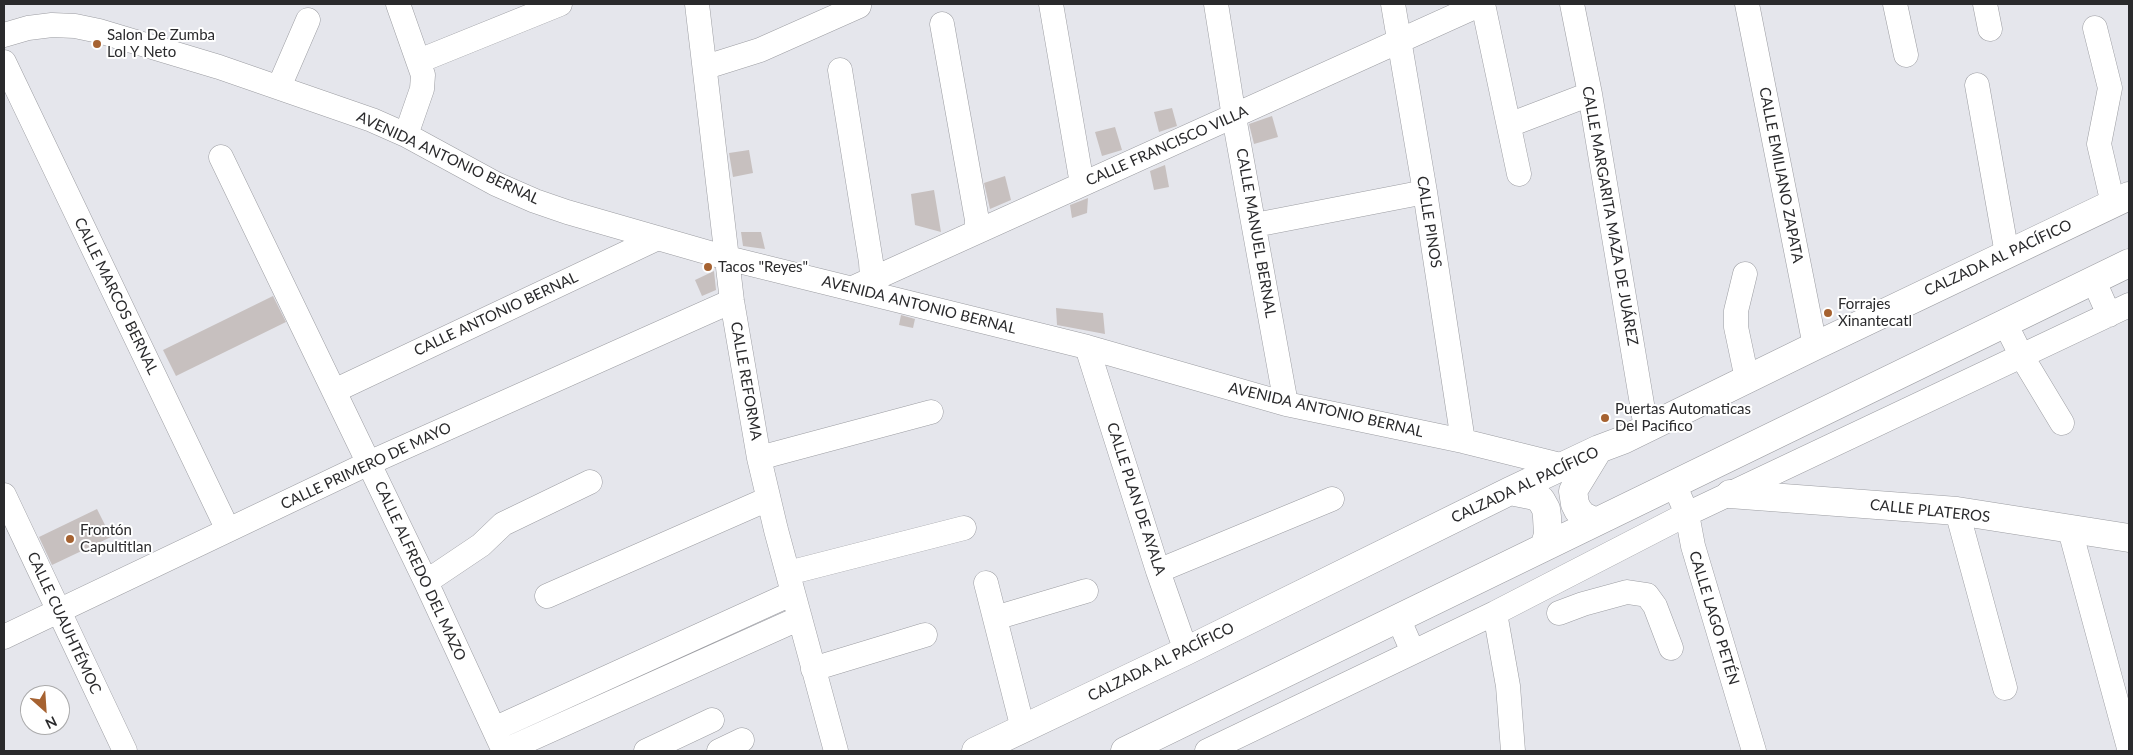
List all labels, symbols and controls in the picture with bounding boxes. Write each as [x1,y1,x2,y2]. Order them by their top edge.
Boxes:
place label: Salon De Zumba Lol Y Neto [107,26,215,61]
marker: Salon De Zumba Lol Y Neto [91,38,103,50]
street label: CALLE MARGARITA MAZA DE JUÁREZ [1578,85,1642,347]
street label: CALLE EMILIANO ZAPATA [1755,86,1807,264]
street label: CALLE FRANCISCO VILLA [1083,102,1251,190]
street label: AVENIDA ANTONIO BERNAL [354,108,542,208]
street label: CALLE MANUEL BERNAL [1232,147,1280,319]
street label: CALLE PINOS [1413,175,1445,269]
street label: CALLE MARCOS BERNAL [70,215,162,377]
street label: CALZADA AL PACÍFICO [1921,216,2075,300]
place label: Tacos "Reyes" [718,258,808,276]
marker: Tacos "Reyes" [702,261,714,273]
street label: CALLE ANTONIO BERNAL [411,268,581,360]
street label: AVENIDA ANTONIO BERNAL [820,272,1018,338]
place label: Forrajes Xinantecatl [1838,295,1912,330]
marker: Forrajes Xinantecatl [1822,307,1834,319]
street label: CALLE REFORMA [727,320,765,442]
street label: AVENIDA ANTONIO BERNAL [1227,379,1425,441]
place label: Puertas Automaticas Del Pacifico [1615,400,1751,435]
marker: Puertas Automaticas Del Pacifico [1599,412,1611,424]
street label: CALLE PRIMERO DE MAYO [278,419,454,513]
street label: CALLE PLAN DE AYALA [1103,420,1169,578]
street label: CALZADA AL PACÍFICO [1448,443,1602,527]
street label: CALLE ALFREDO DEL MAZO [370,478,470,664]
street label: CALLE PLATEROS [1869,496,1991,526]
place label: Frontón Capultitlan [80,521,152,556]
marker: Frontón Capultitlan [64,533,76,545]
street label: CALLE CUAUHTÉMOC [23,549,105,697]
street label: CALLE LAGO PETÉN [1685,549,1743,687]
street label: CALZADA AL PACÍFICO [1085,619,1237,705]
north arrow [20,685,70,735]
text: N [43,713,60,733]

